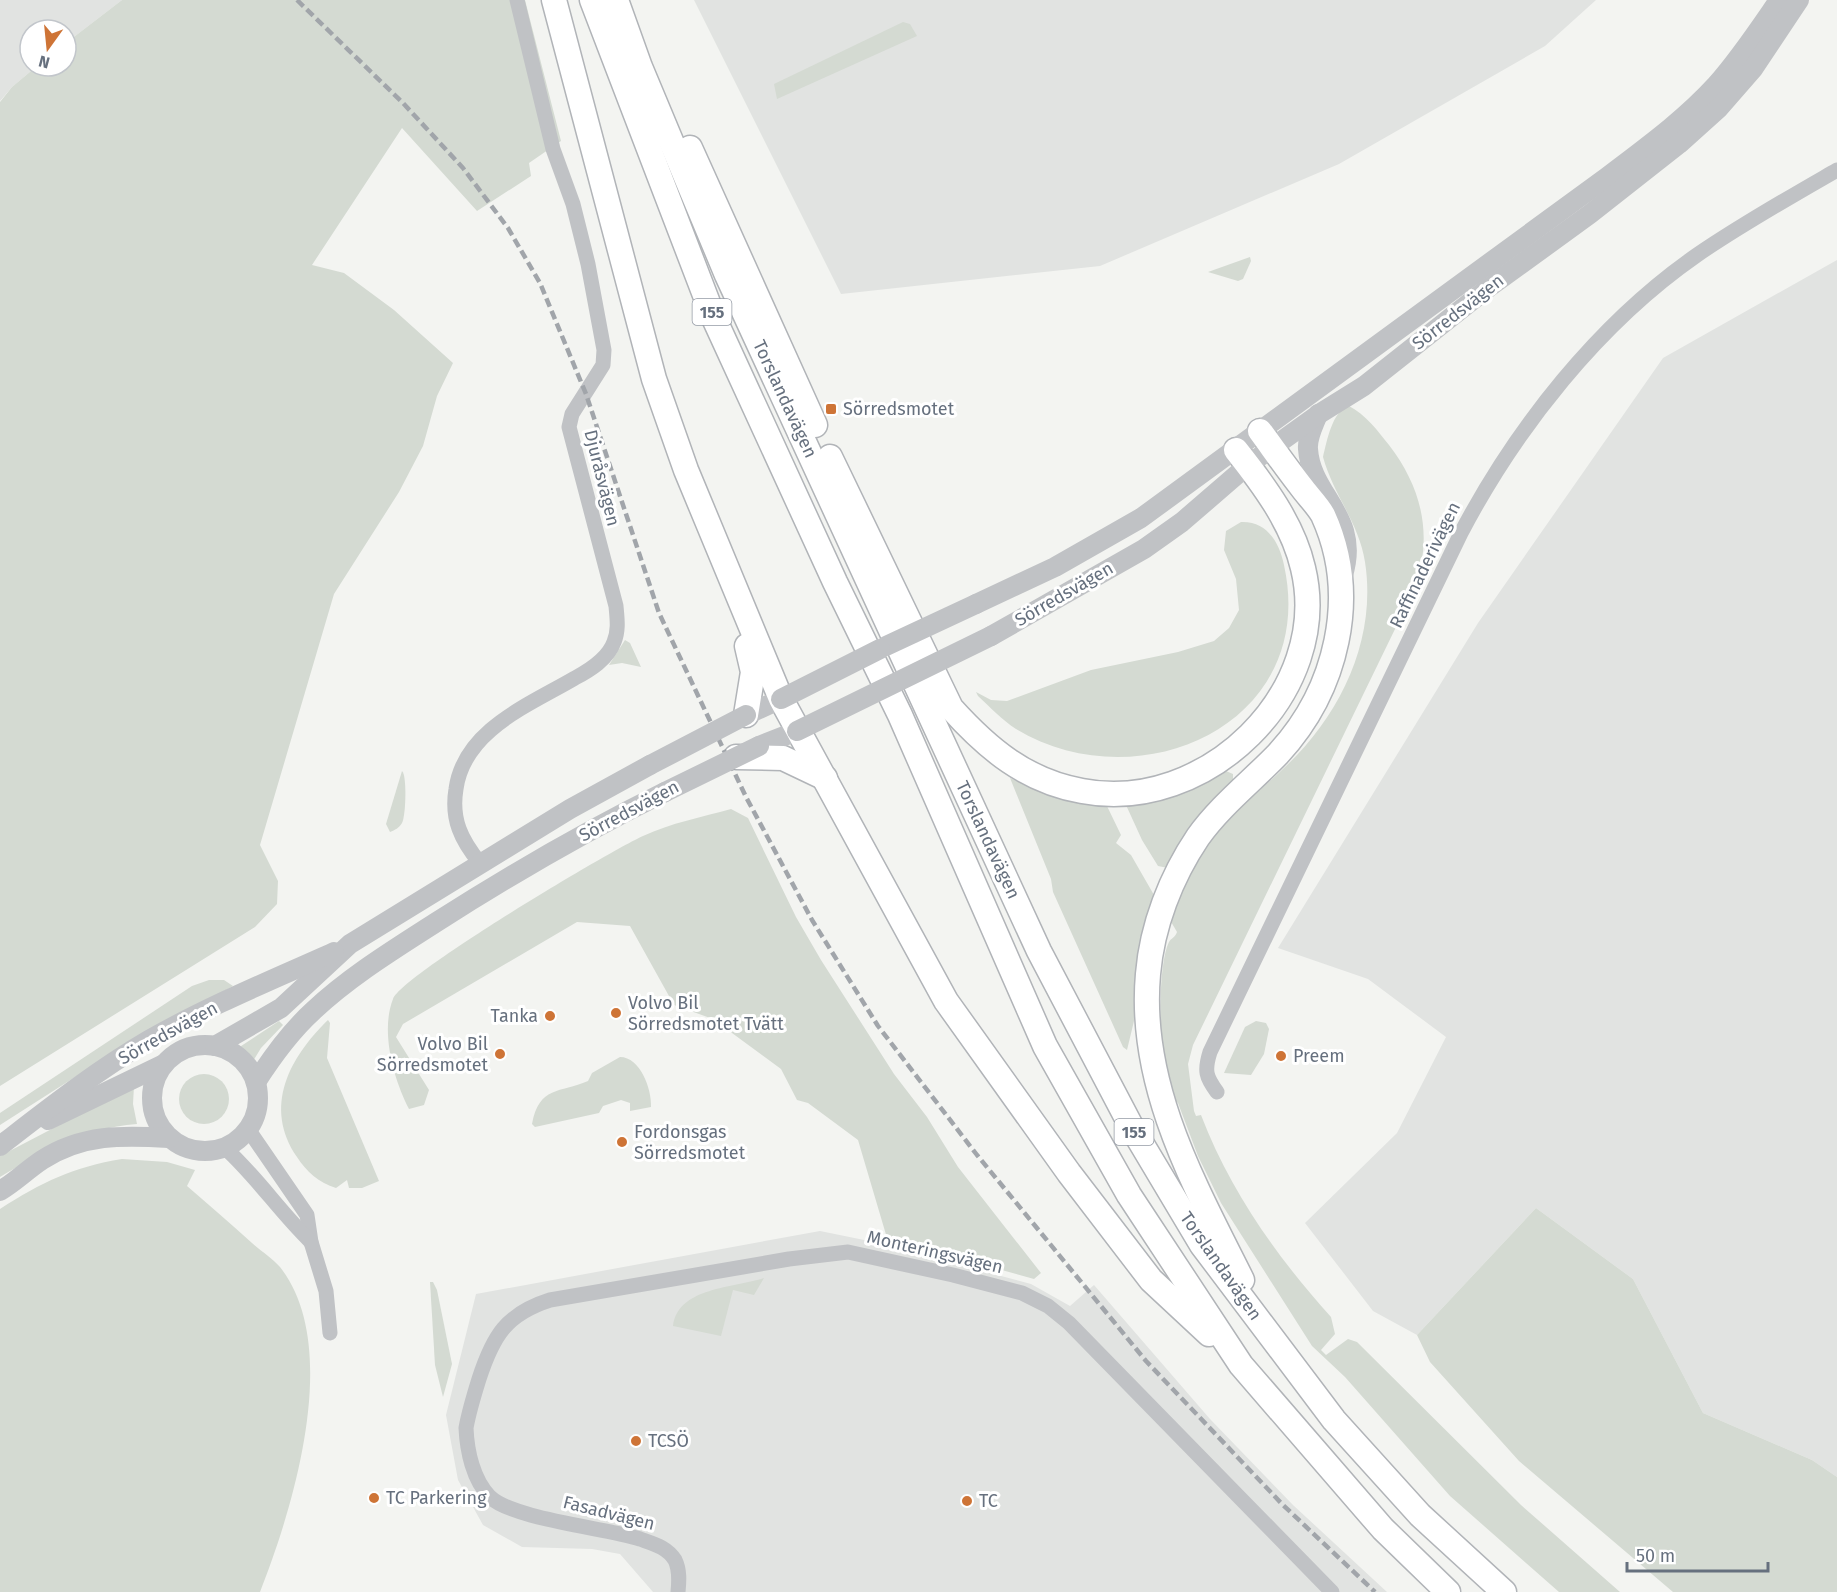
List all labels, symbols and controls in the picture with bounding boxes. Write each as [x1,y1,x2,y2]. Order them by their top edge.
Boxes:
north arrow [18,18,78,78]
text: N [37,51,52,73]
street label: Sörredsvägen [1408,269,1508,355]
road number: 155 [692,299,732,325]
street label: Torslandavägen [748,337,822,461]
place label: Sörredsmotet [843,398,955,420]
marker: Sörredsmotet [824,402,838,416]
street label: Djuråsvägen [579,427,625,529]
street label: Raffinaderivägen [1385,498,1465,632]
street label: Sörredsvägen [1011,557,1117,631]
street label: Sörredsvägen [575,775,683,847]
street label: Torslandavägen [951,778,1025,902]
place label: Volvo Bil Sörredsmotet Tvätt [628,992,784,1035]
street label: Sörredsvägen [115,997,221,1069]
place label: Tanka [491,1005,538,1027]
marker: Volvo Bil Sörredsmotet Tvätt [609,1006,623,1020]
marker: Tanka [543,1009,557,1023]
place label: Volvo Bil Sörredsmotet [377,1033,488,1076]
place label: Preem [1293,1045,1345,1067]
marker: Volvo Bil Sörredsmotet [493,1047,507,1061]
marker: Preem [1274,1049,1288,1063]
road number: 155 [1114,1119,1154,1145]
place label: Fordonsgas Sörredsmotet [634,1121,746,1164]
marker: Fordonsgas Sörredsmotet [615,1135,629,1149]
street label: Torslandavägen [1175,1208,1267,1324]
street label: Monteringsvägen [865,1226,1005,1278]
place label: TCSÖ [648,1430,689,1452]
marker: TCSÖ [629,1434,643,1448]
place label: TC Parkering [386,1487,487,1509]
place label: TC [979,1490,998,1512]
marker: TC Parkering [367,1491,381,1505]
street label: Fasadvägen [561,1491,657,1535]
marker: TC [960,1494,974,1508]
scale bar [1627,1535,1768,1573]
text: 50 m [1636,1545,1675,1567]

